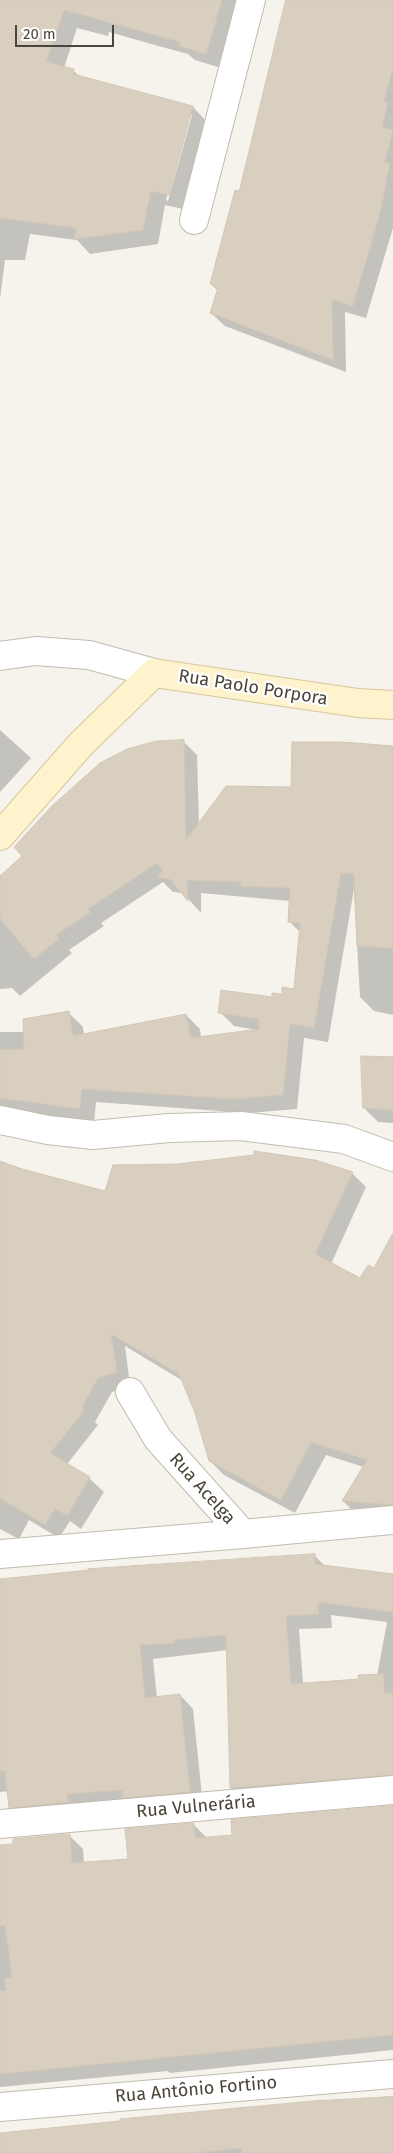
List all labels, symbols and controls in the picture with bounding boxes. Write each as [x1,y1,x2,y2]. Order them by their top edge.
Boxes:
scale bar [18,15,116,47]
text: 20 m [23,25,56,43]
street label: Rua Paolo Porpora [177,666,329,710]
street label: Rua Acelga [164,1449,240,1529]
street label: Rua Vulnerária [135,1791,257,1823]
street label: Rua Antônio Fortino [114,2072,278,2108]

